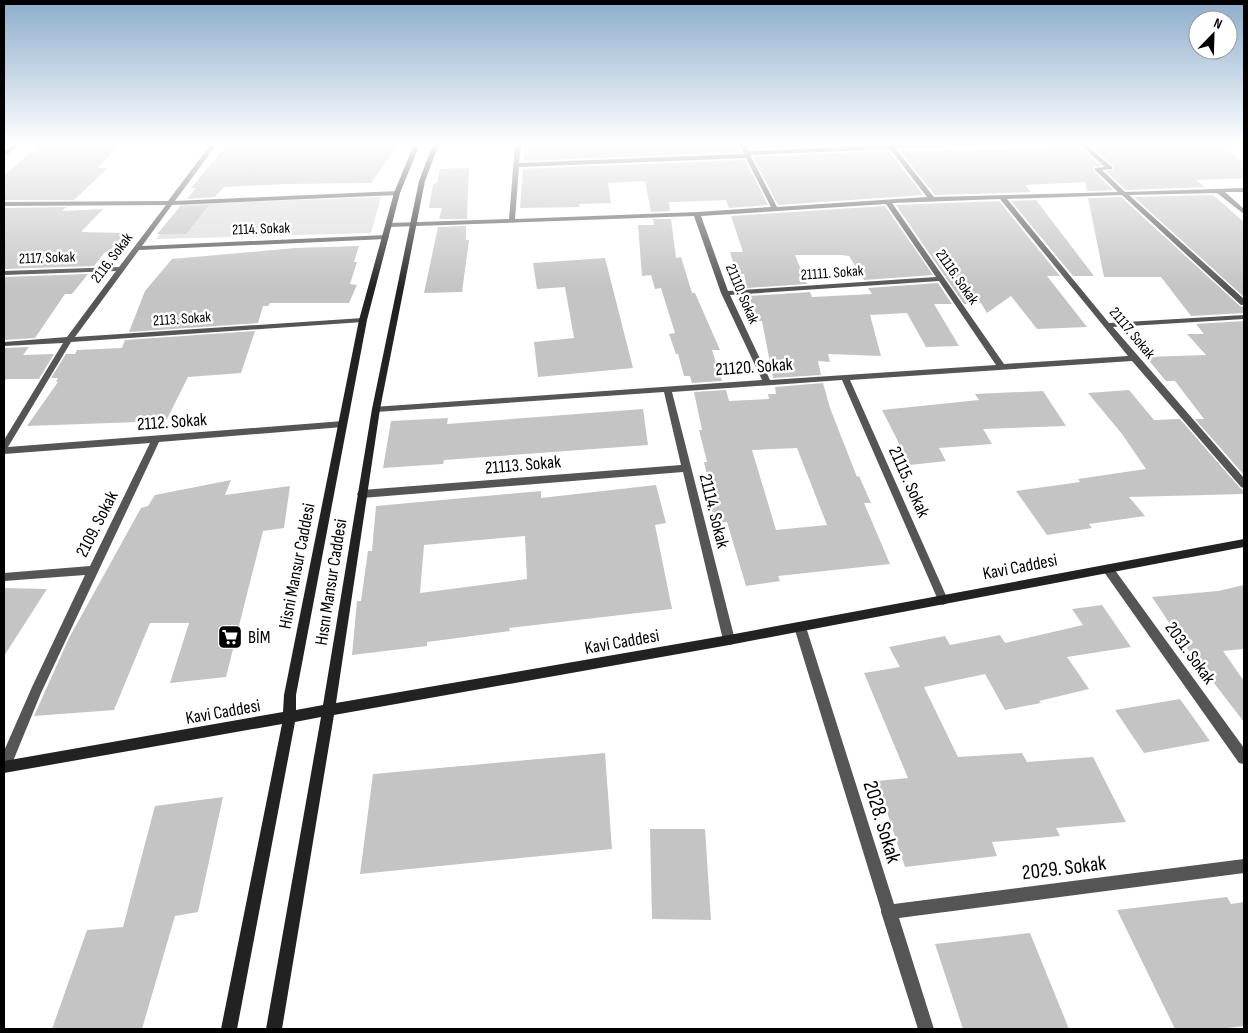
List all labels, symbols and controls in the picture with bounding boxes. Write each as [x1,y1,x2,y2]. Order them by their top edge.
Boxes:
north arrow [1188,10,1238,60]
text: N [1211,14,1225,33]
street label: 2114. Sokak [232,218,291,240]
street label: 2116. Sokak [87,229,137,287]
street label: 21116. Sokak [931,246,983,309]
street label: 2117. Sokak [18,248,76,268]
street label: 21110. Sokak [721,261,763,327]
street label: 21111. Sokak [800,261,864,285]
street label: 21117. Sokak [1105,303,1159,363]
street label: 2113. Sokak [152,307,212,331]
street label: 21120. Sokak [715,354,793,380]
street label: 2112. Sokak [136,409,208,435]
street label: 21115. Sokak [884,443,934,521]
street label: 21113. Sokak [484,451,562,479]
street label: 21114. Sokak [695,472,733,551]
street label: 2109. Sokak [71,487,123,561]
street label: Hisni Mansur Caddesi [275,501,319,631]
street label: Hısnı Mansur Caddesi [311,517,351,647]
street label: Kavi Caddesi [981,549,1059,585]
street label: 2031. Sokak [1160,618,1220,688]
supermarket icon: BİM [217,624,243,650]
street label: Kavi Caddesi [583,625,661,659]
place label: BİM [248,627,270,648]
street label: Kavi Caddesi [184,695,262,729]
street label: 2028. Sokak [858,778,906,866]
street label: 2029. Sokak [1020,850,1108,886]

